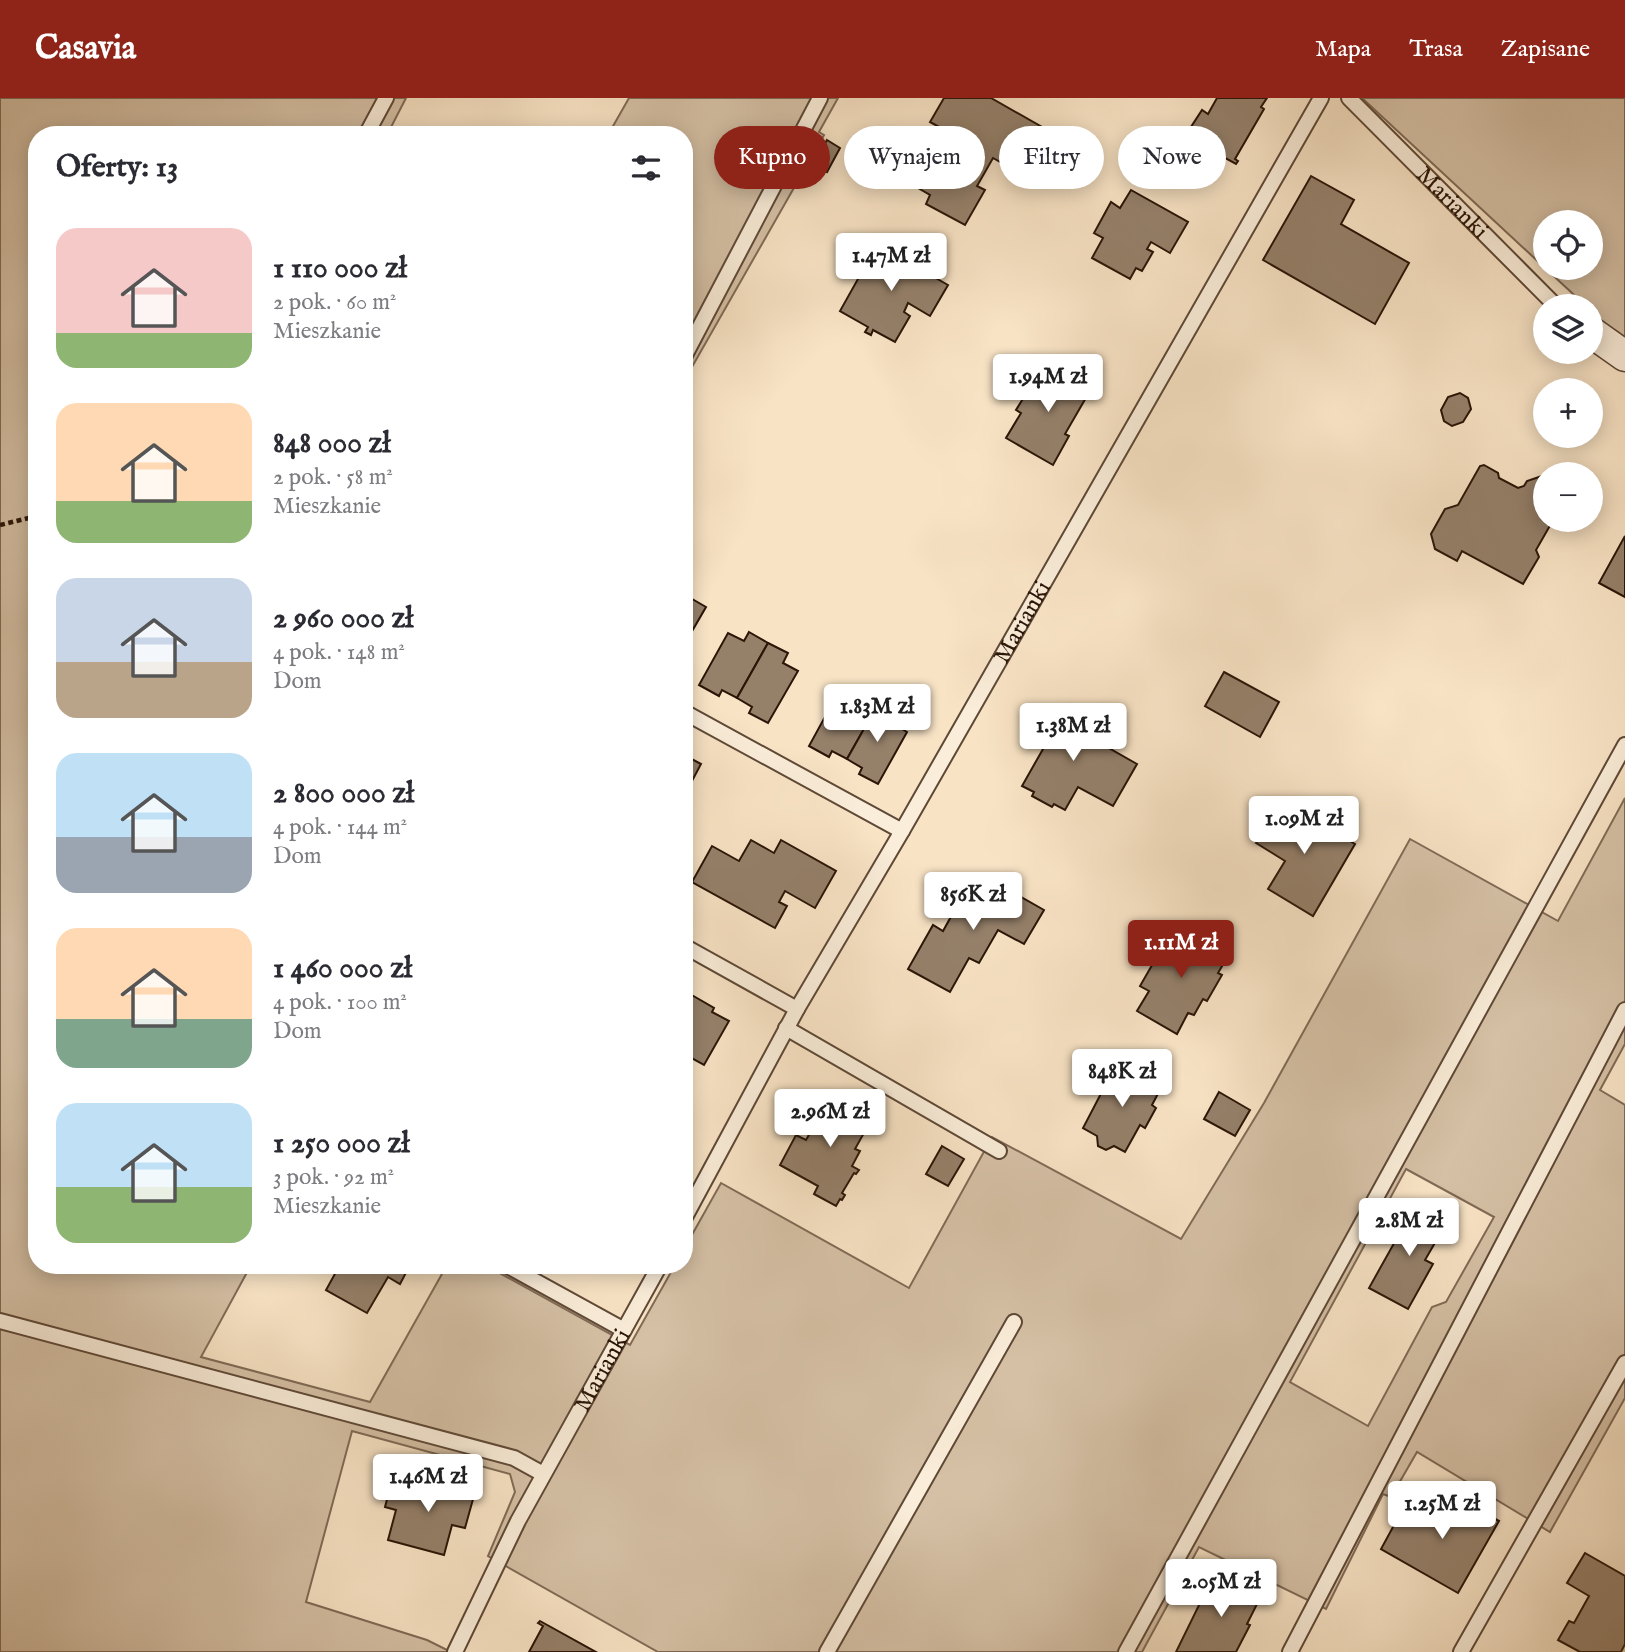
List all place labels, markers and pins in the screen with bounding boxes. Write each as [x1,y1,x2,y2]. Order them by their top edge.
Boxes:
pin: 1.47M zł [819,234,963,293]
pin: 1.94M zł [976,354,1120,414]
pin: 1.83M zł [805,684,949,744]
pin: 1.38M zł [1001,704,1145,763]
pin: 1.09M zł [1232,796,1376,856]
pin: 856K zł [908,872,1038,932]
pin: 1.11M zł [1109,920,1253,980]
pin: 848K zł [1057,1049,1187,1109]
pin: 2.96M zł [758,1090,902,1149]
pin: 2.8M zł [1344,1198,1474,1258]
pin: 1.46M zł [356,1454,500,1514]
pin: 1.25M zł [1370,1482,1514,1541]
pin: 2.05M zł [1149,1560,1293,1619]

